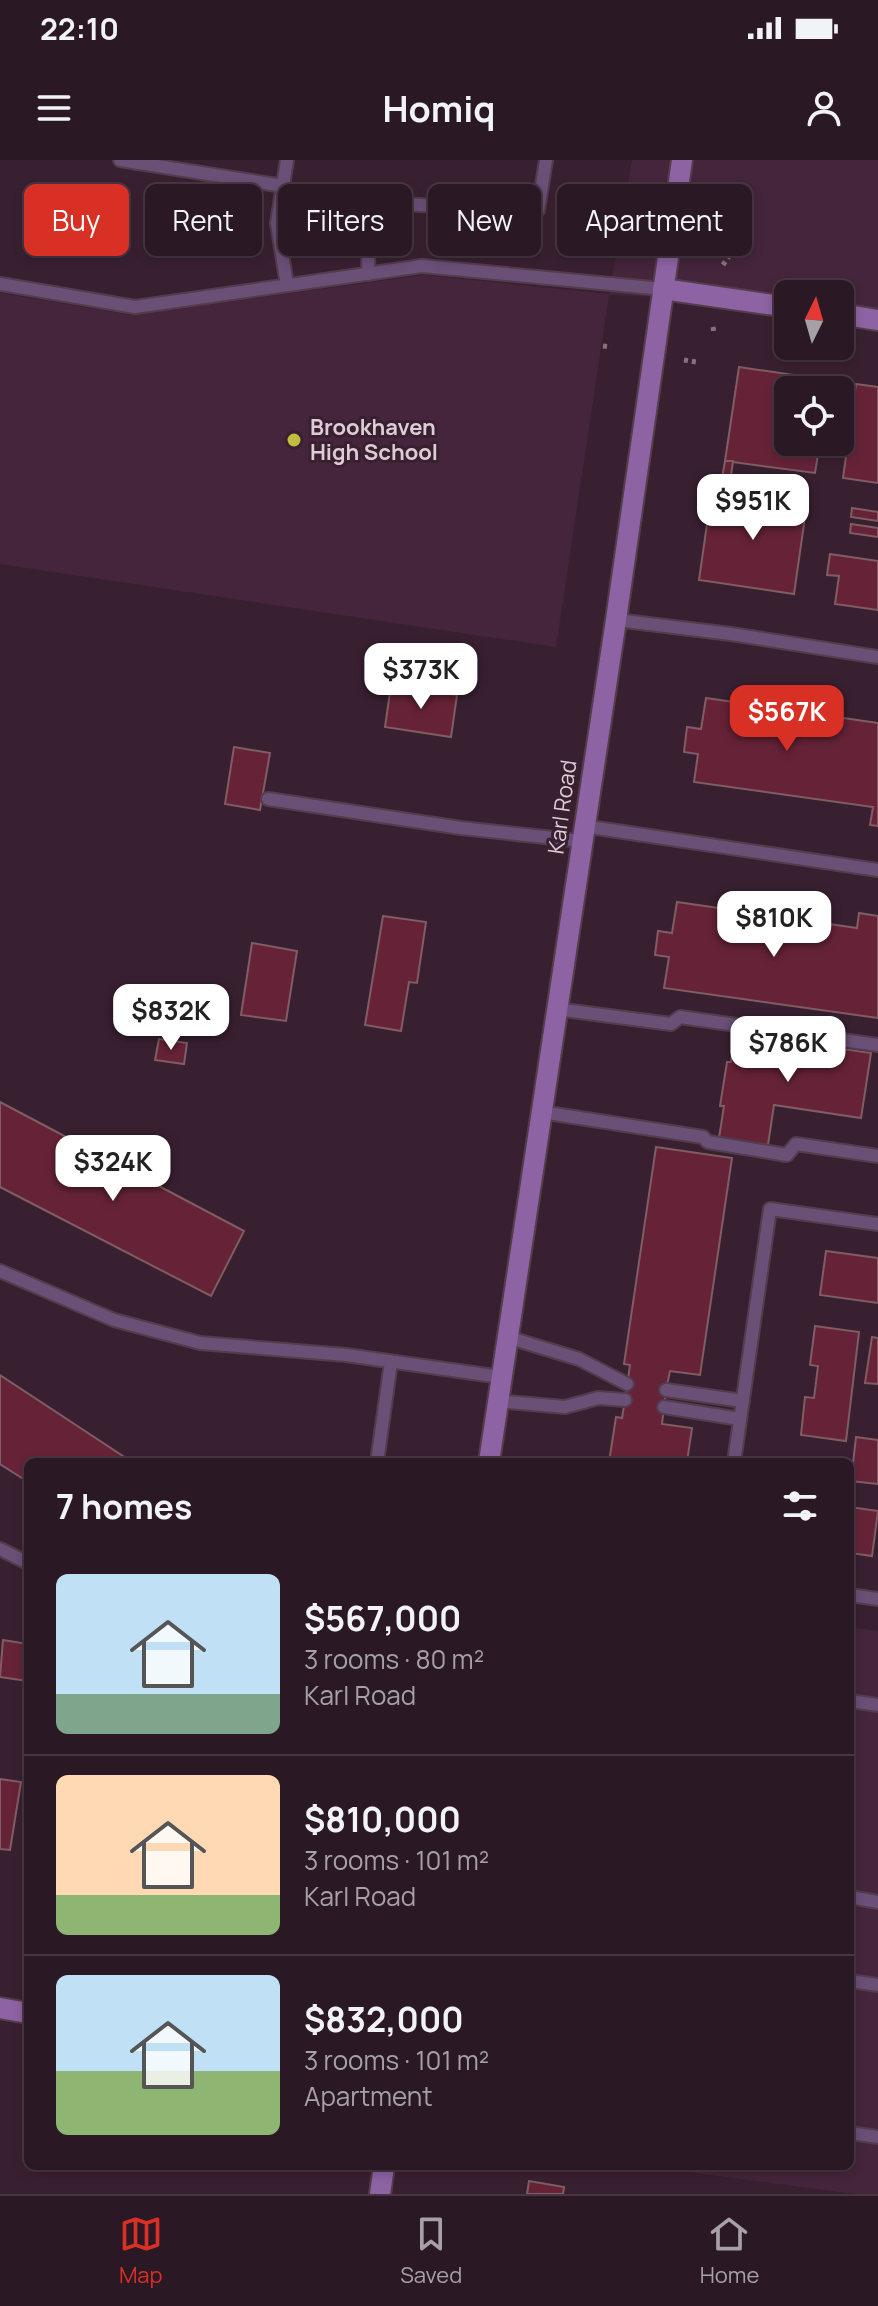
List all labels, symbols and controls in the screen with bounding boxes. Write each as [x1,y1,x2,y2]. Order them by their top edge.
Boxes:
text: 22:10 [40,8,119,49]
text: Homiq [383,84,495,133]
icon: menu [32,86,76,130]
icon: person [802,86,846,130]
chip: Buy [24,184,129,256]
chip: Rent [145,184,262,256]
chip: Filters [278,184,412,256]
chip: New [428,184,541,256]
chip: Apartment [557,184,752,256]
north arrow [774,280,854,360]
map controls [774,280,854,456]
button: locate [774,376,854,456]
place label: Brookhaven High School [310,412,438,467]
marker: Brookhaven High School [285,431,303,449]
pin: $951K [697,474,809,542]
text: $951K [715,482,791,518]
pin: $373K [365,643,477,711]
text: $373K [382,651,460,687]
pin: $567K [731,685,843,753]
text: $567K [748,693,826,729]
street label: Karl Road [541,758,583,856]
pin: $810K [718,891,830,959]
text: $810K [735,899,813,935]
pin: $832K [115,984,227,1052]
text: $832K [131,992,211,1028]
pin: $786K [732,1016,844,1084]
text: $786K [748,1024,828,1060]
pin: $324K [57,1135,169,1203]
text: $324K [73,1143,153,1179]
text: 7 homes [56,1483,192,1529]
icon: filters [778,1484,822,1528]
text: $567,000 [304,1595,461,1641]
icon: home [120,1606,216,1702]
text: 3 rooms · 80 m² [304,1641,484,1677]
text: Karl Road [304,1677,416,1713]
text: $810,000 [304,1796,461,1842]
icon: home [120,1807,216,1903]
text: 3 rooms · 101 m² [304,1842,489,1878]
text: Karl Road [304,1878,416,1914]
text: $832,000 [304,1996,464,2042]
icon: home [120,2007,216,2103]
text: 3 rooms · 101 m² [304,2042,489,2078]
text: Apartment [304,2078,433,2114]
tab: Map [119,2212,163,2290]
tab: Saved [400,2212,462,2290]
tab: Home [700,2212,759,2290]

